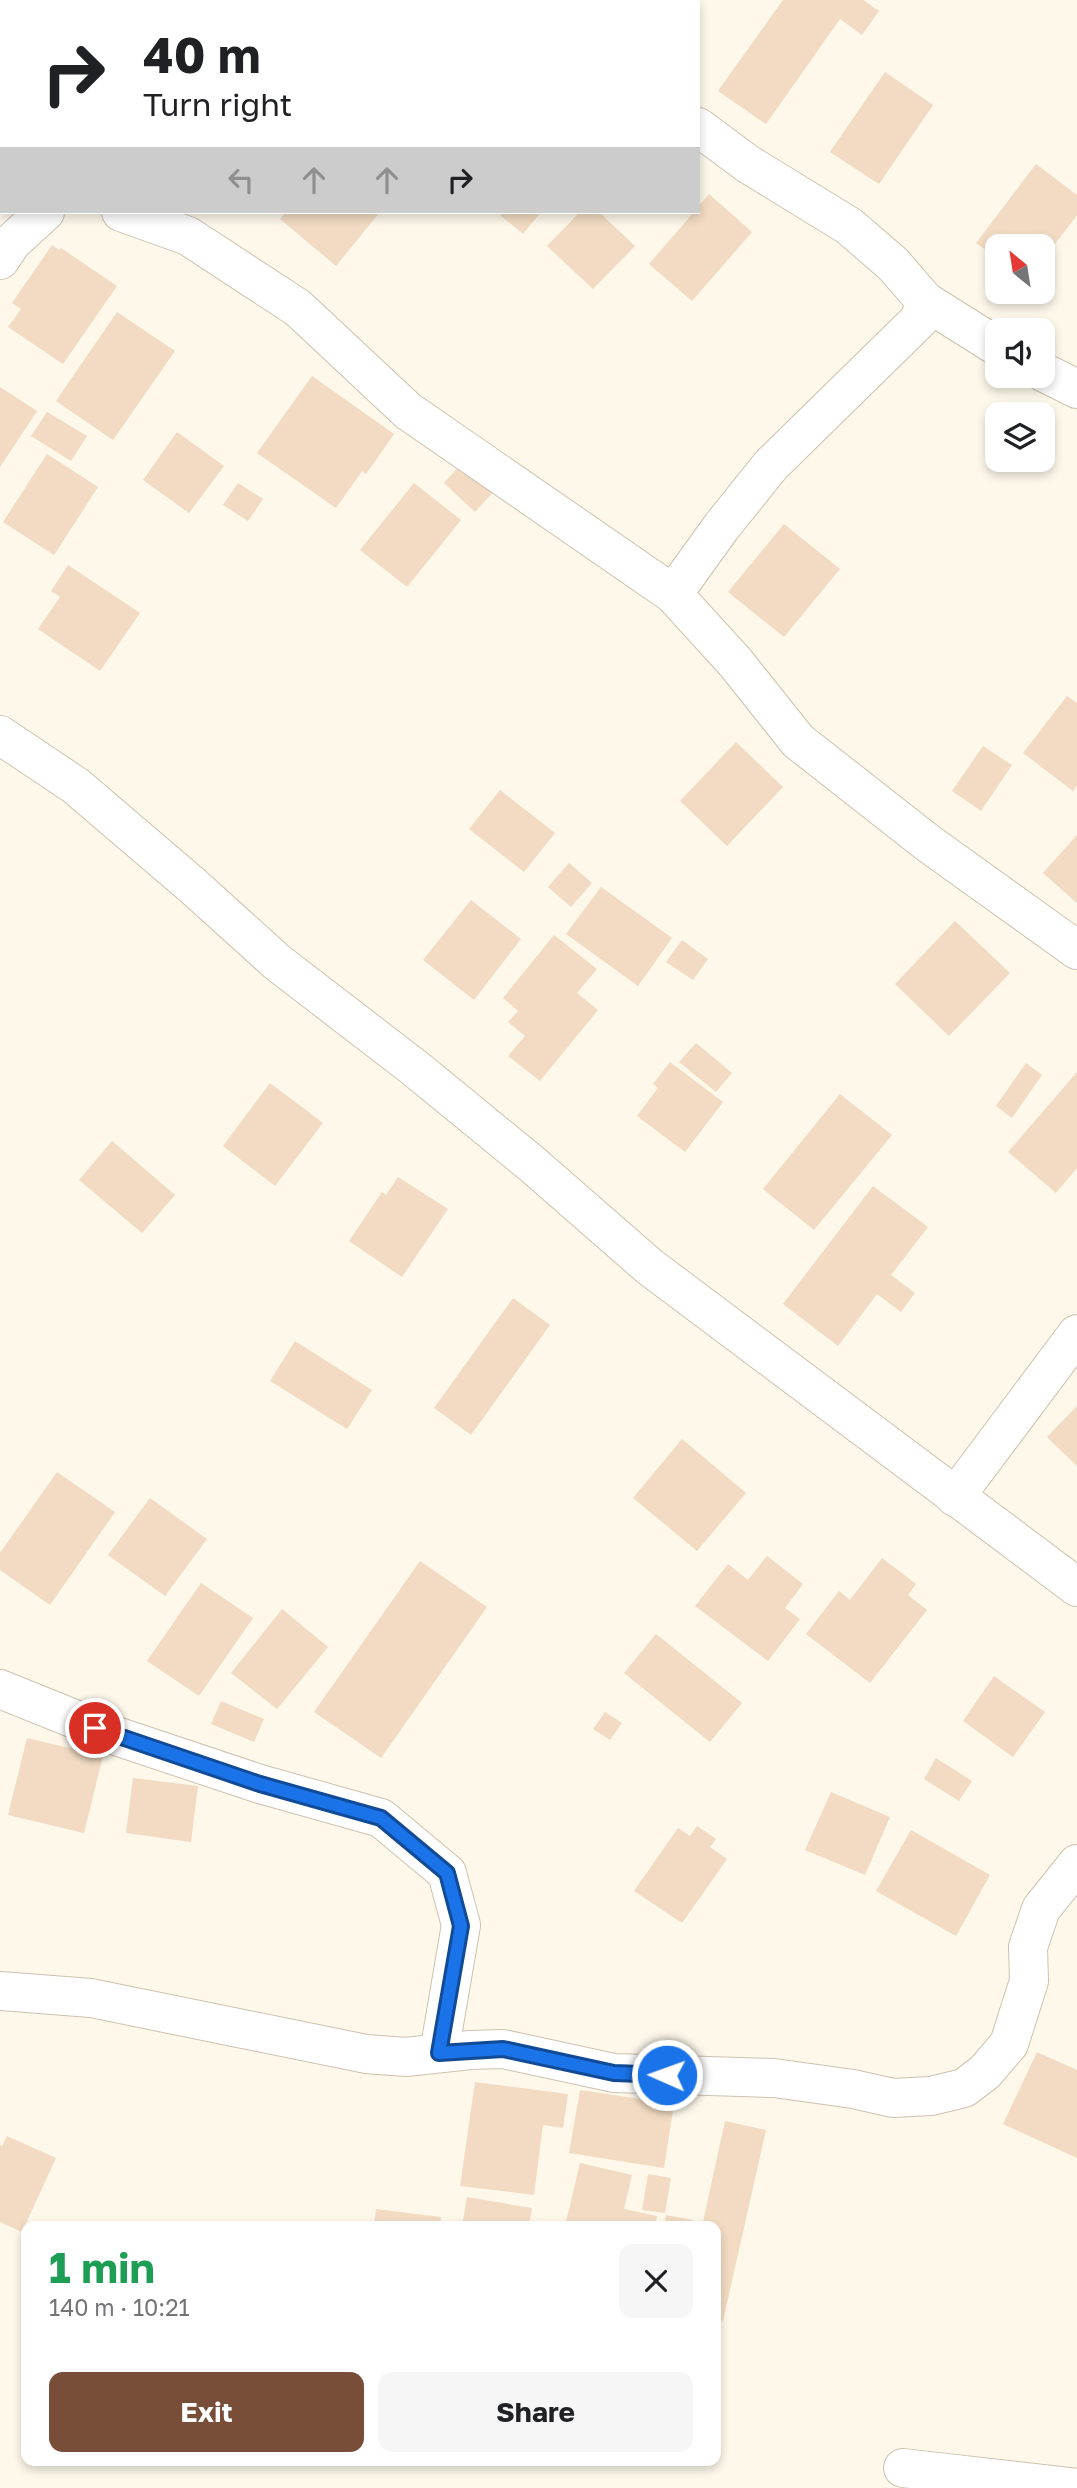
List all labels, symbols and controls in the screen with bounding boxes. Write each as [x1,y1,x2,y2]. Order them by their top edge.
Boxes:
text: 40 m [143,25,261,84]
icon: right [28,28,119,119]
text: Turn right [143,85,292,123]
icon: left [222,161,260,199]
icon: ahead [295,161,333,199]
icon: ahead [368,161,406,199]
icon: right [441,161,479,199]
north arrow [985,234,1055,304]
map controls [985,234,1055,472]
button: sound [985,318,1055,388]
button: layers [985,402,1055,472]
pin [65,1698,125,1758]
icon: arrive [76,1709,114,1747]
position arrow [630,2038,704,2112]
text: 1 min [49,2242,155,2292]
button: close [619,2244,693,2318]
text: 140 m · 10:21 [49,2293,190,2321]
button: Exit [49,2372,364,2452]
button: Share [378,2372,693,2452]

